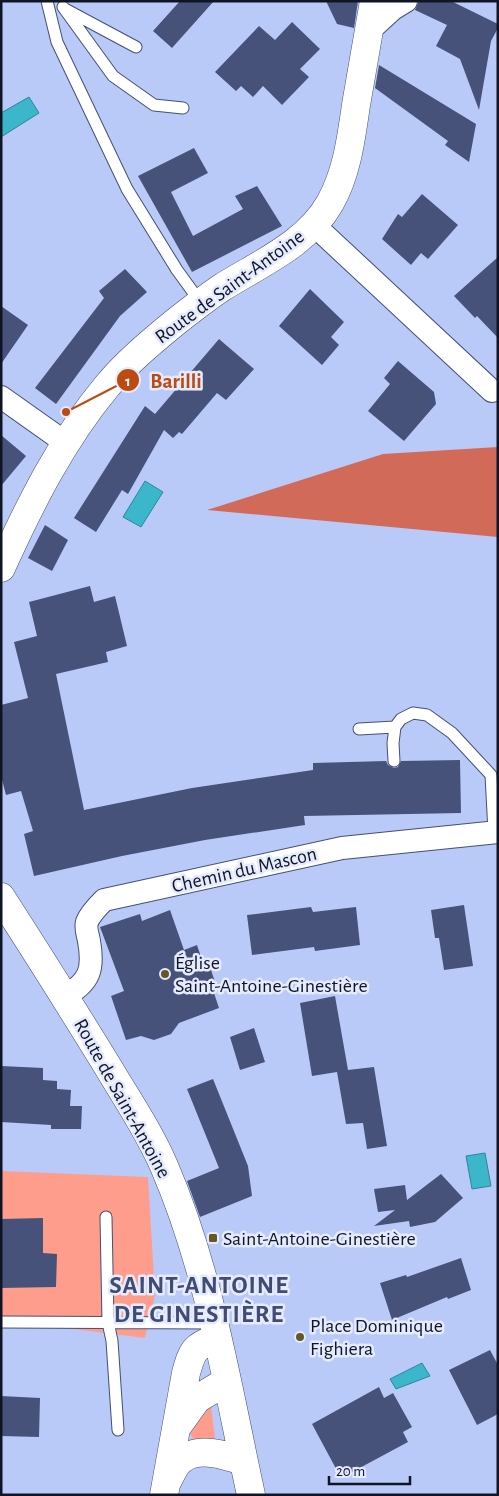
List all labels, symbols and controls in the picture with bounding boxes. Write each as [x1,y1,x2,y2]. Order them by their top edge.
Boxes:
street label: Route de Saint-Antoine [151,226,308,347]
callout: Barilli [115,362,212,398]
text: Barilli [150,371,202,392]
text: 1 [125,374,131,389]
street label: Chemin du Mascon [170,844,319,896]
place label: Église Saint-Antoine-Ginestière [175,952,368,996]
marker: Église Saint-Antoine-Ginestière [159,968,171,980]
street label: Route de Saint-Antoine [70,1016,174,1181]
place label: Saint-Antoine-Ginestière [223,1229,416,1249]
marker: Saint-Antoine-Ginestière [207,1232,219,1244]
district label: SAINT-ANTOINE DE GINESTIÈRE [109,1273,289,1327]
place label: Place Dominique Fighiera [310,1316,443,1359]
marker: Place Dominique Fighiera [294,1331,306,1343]
scale bar [329,1454,410,1486]
text: 20 m [336,1464,365,1479]

